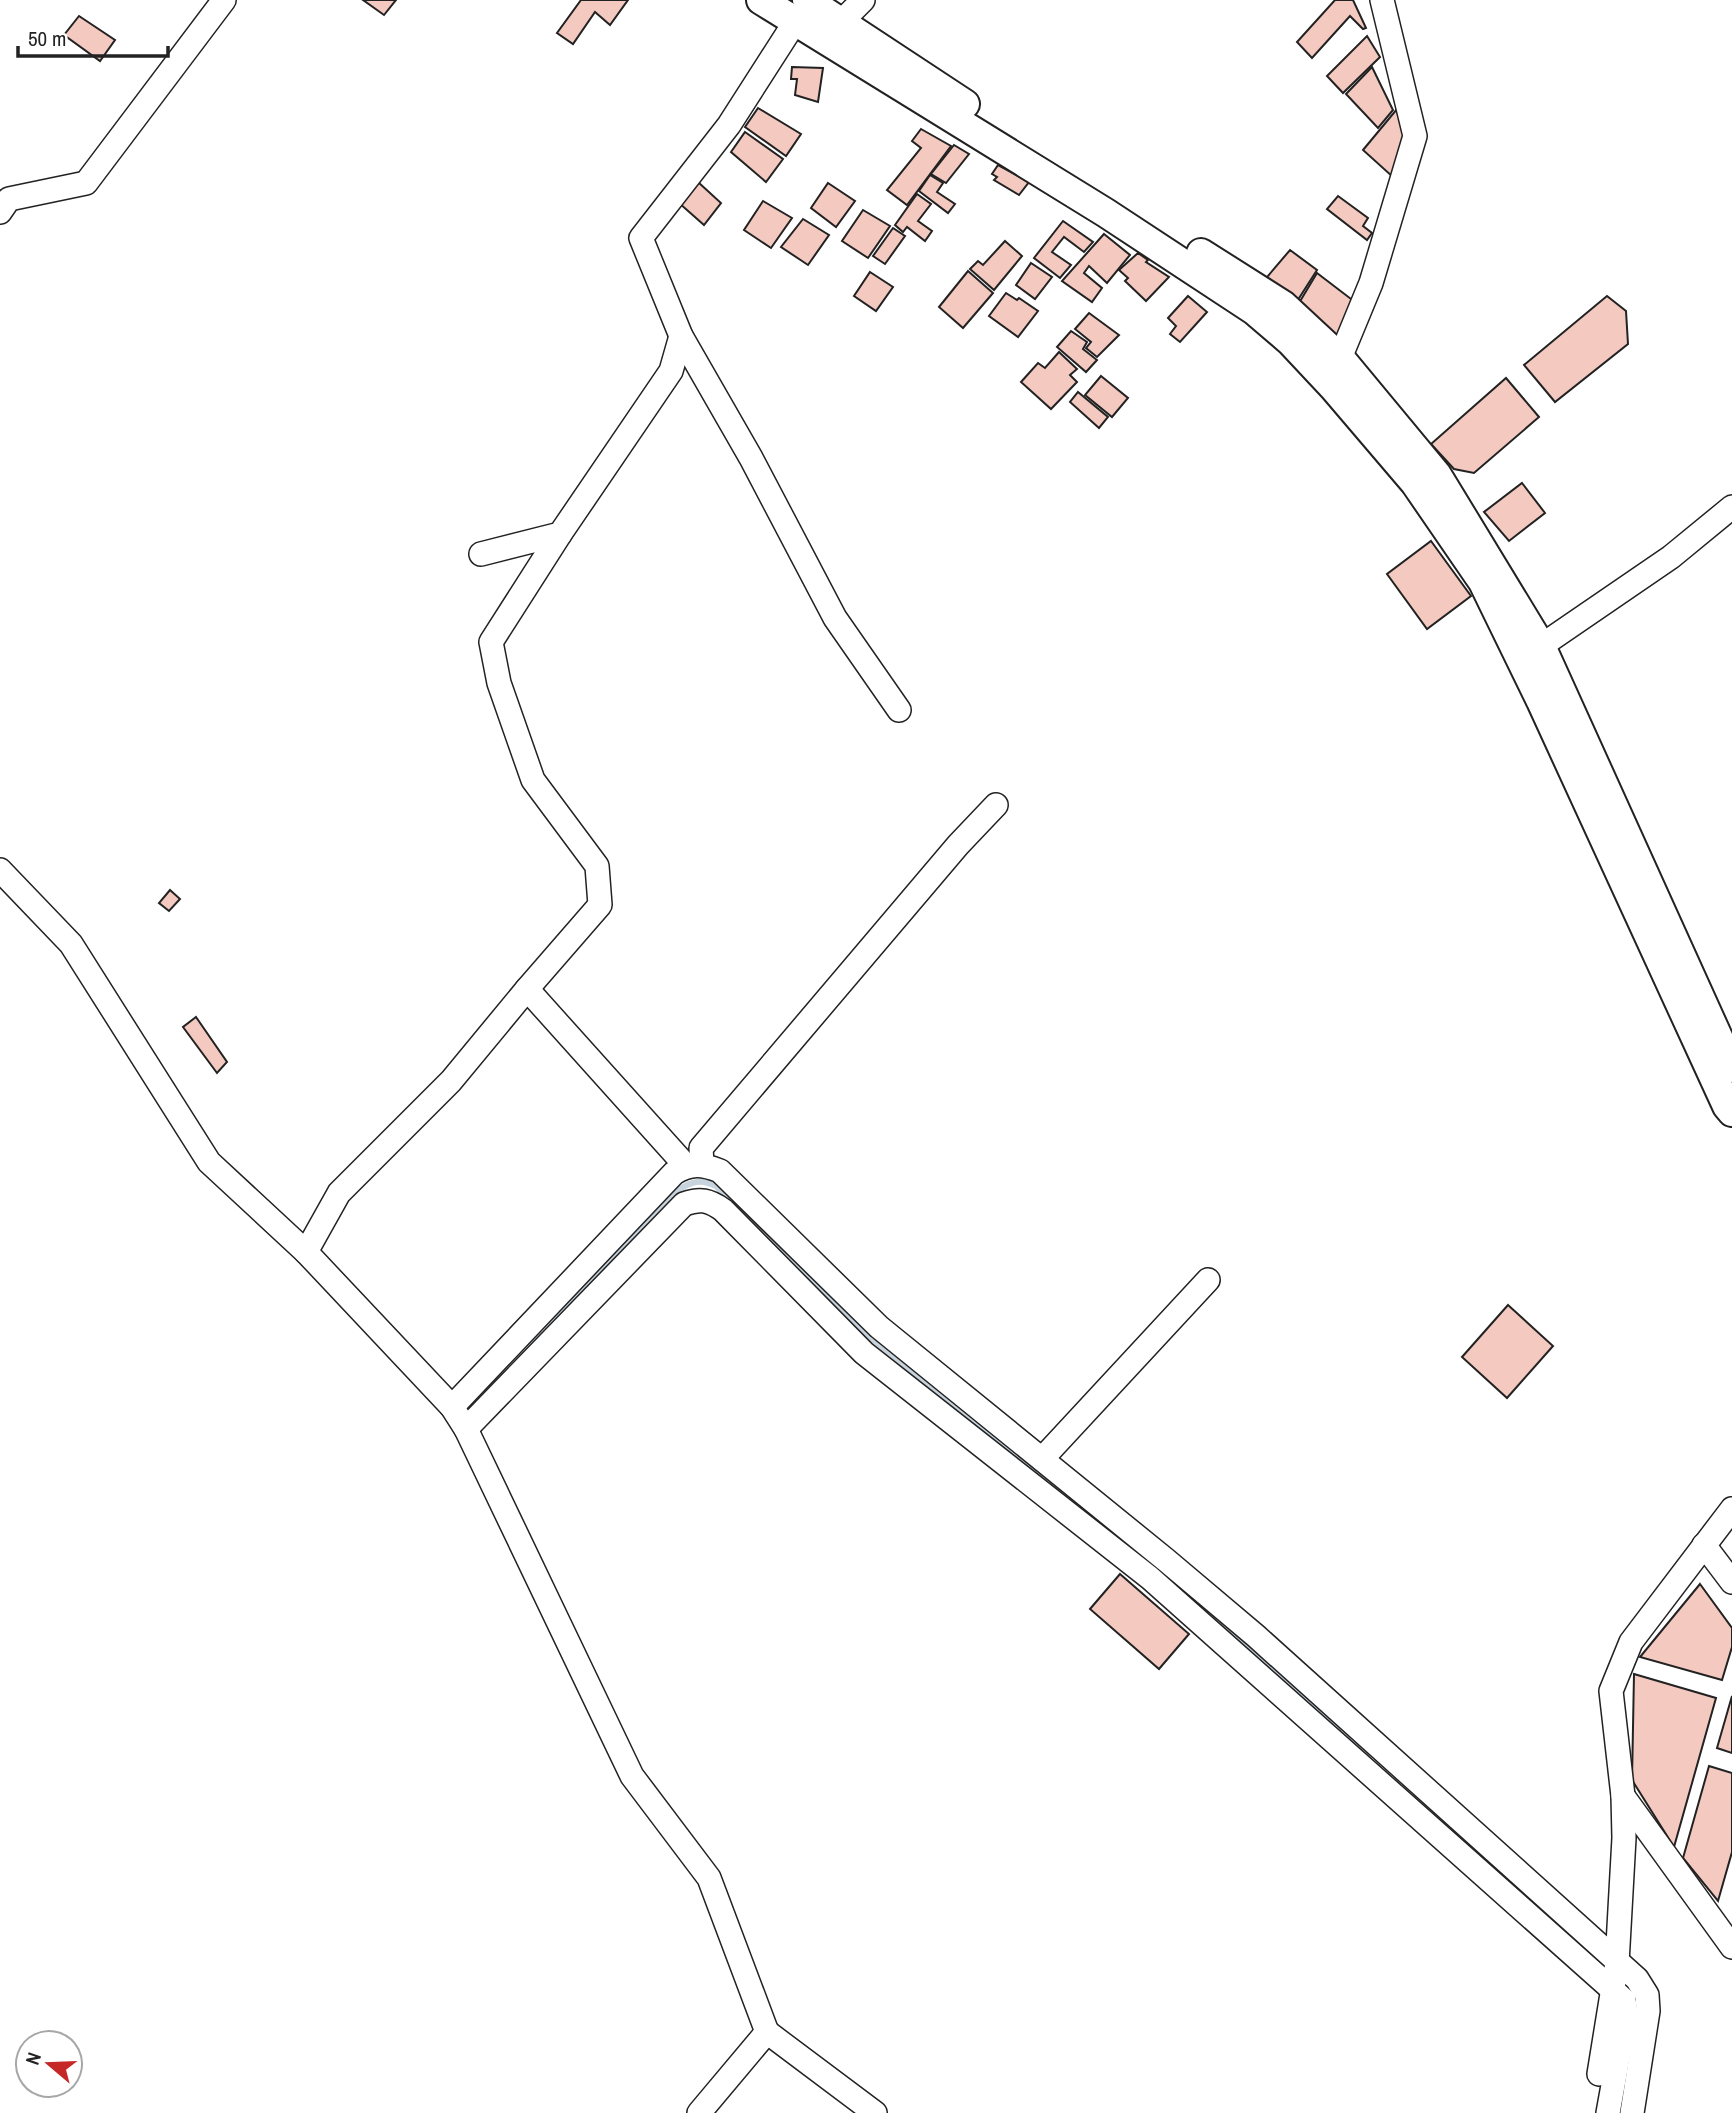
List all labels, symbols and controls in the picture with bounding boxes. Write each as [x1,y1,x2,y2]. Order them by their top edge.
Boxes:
scale bar [18,14,168,58]
text: 50 m [28,24,66,53]
north arrow [14,2029,84,2099]
text: N [19,2049,47,2068]

